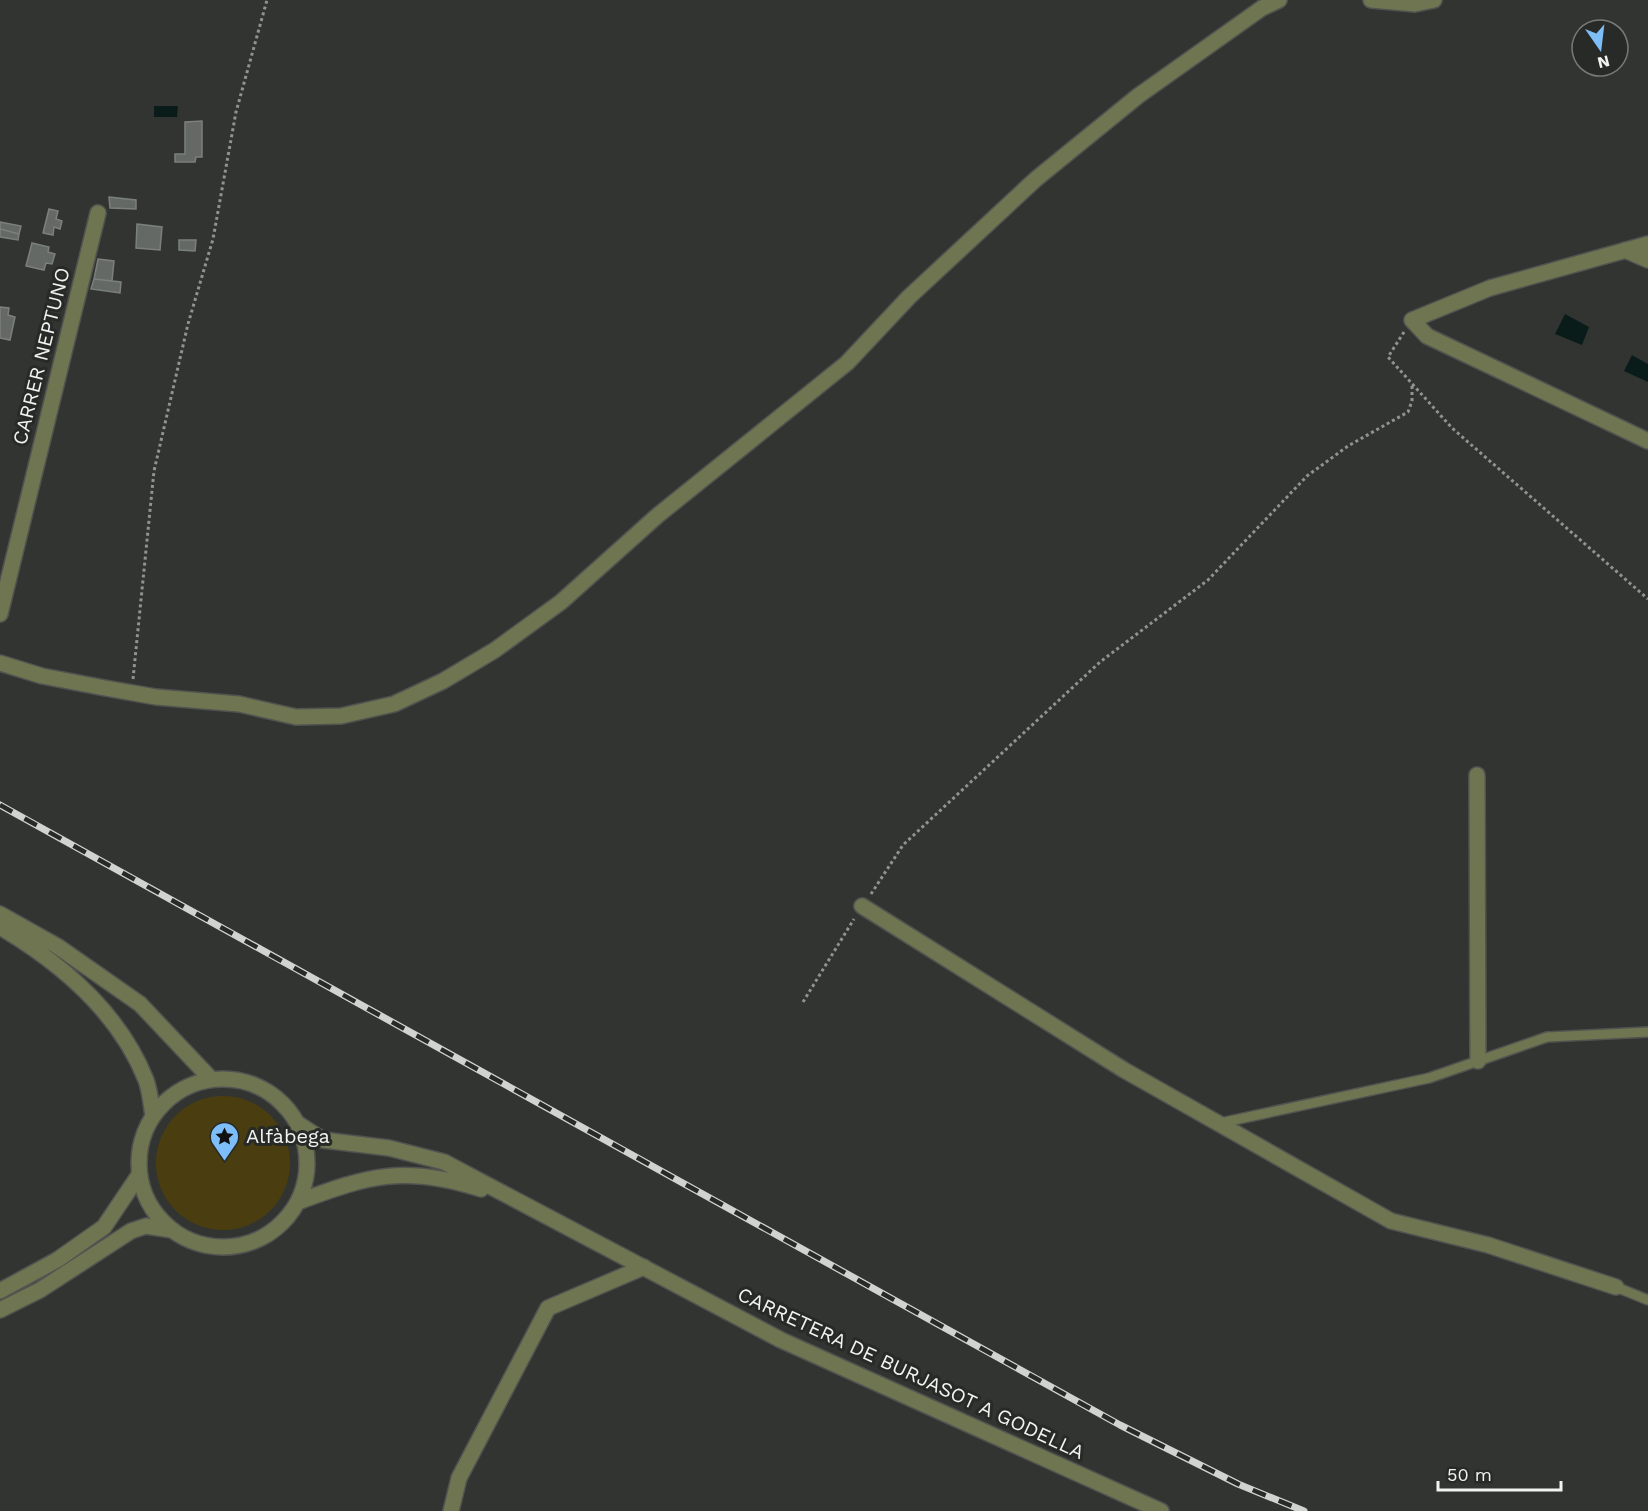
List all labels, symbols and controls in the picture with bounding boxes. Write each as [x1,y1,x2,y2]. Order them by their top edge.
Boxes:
north arrow [1570,18,1630,78]
text: N [1595,51,1612,73]
street label: CARRER NEPTUNO [7,265,75,447]
place icon: Alfàbega [209,1120,241,1162]
place label: Alfàbega [246,1124,330,1148]
street label: CARRETERA DE BURJASOT A GODELLA [734,1282,1088,1464]
scale bar [1438,1454,1561,1492]
text: 50 m [1447,1464,1492,1485]

